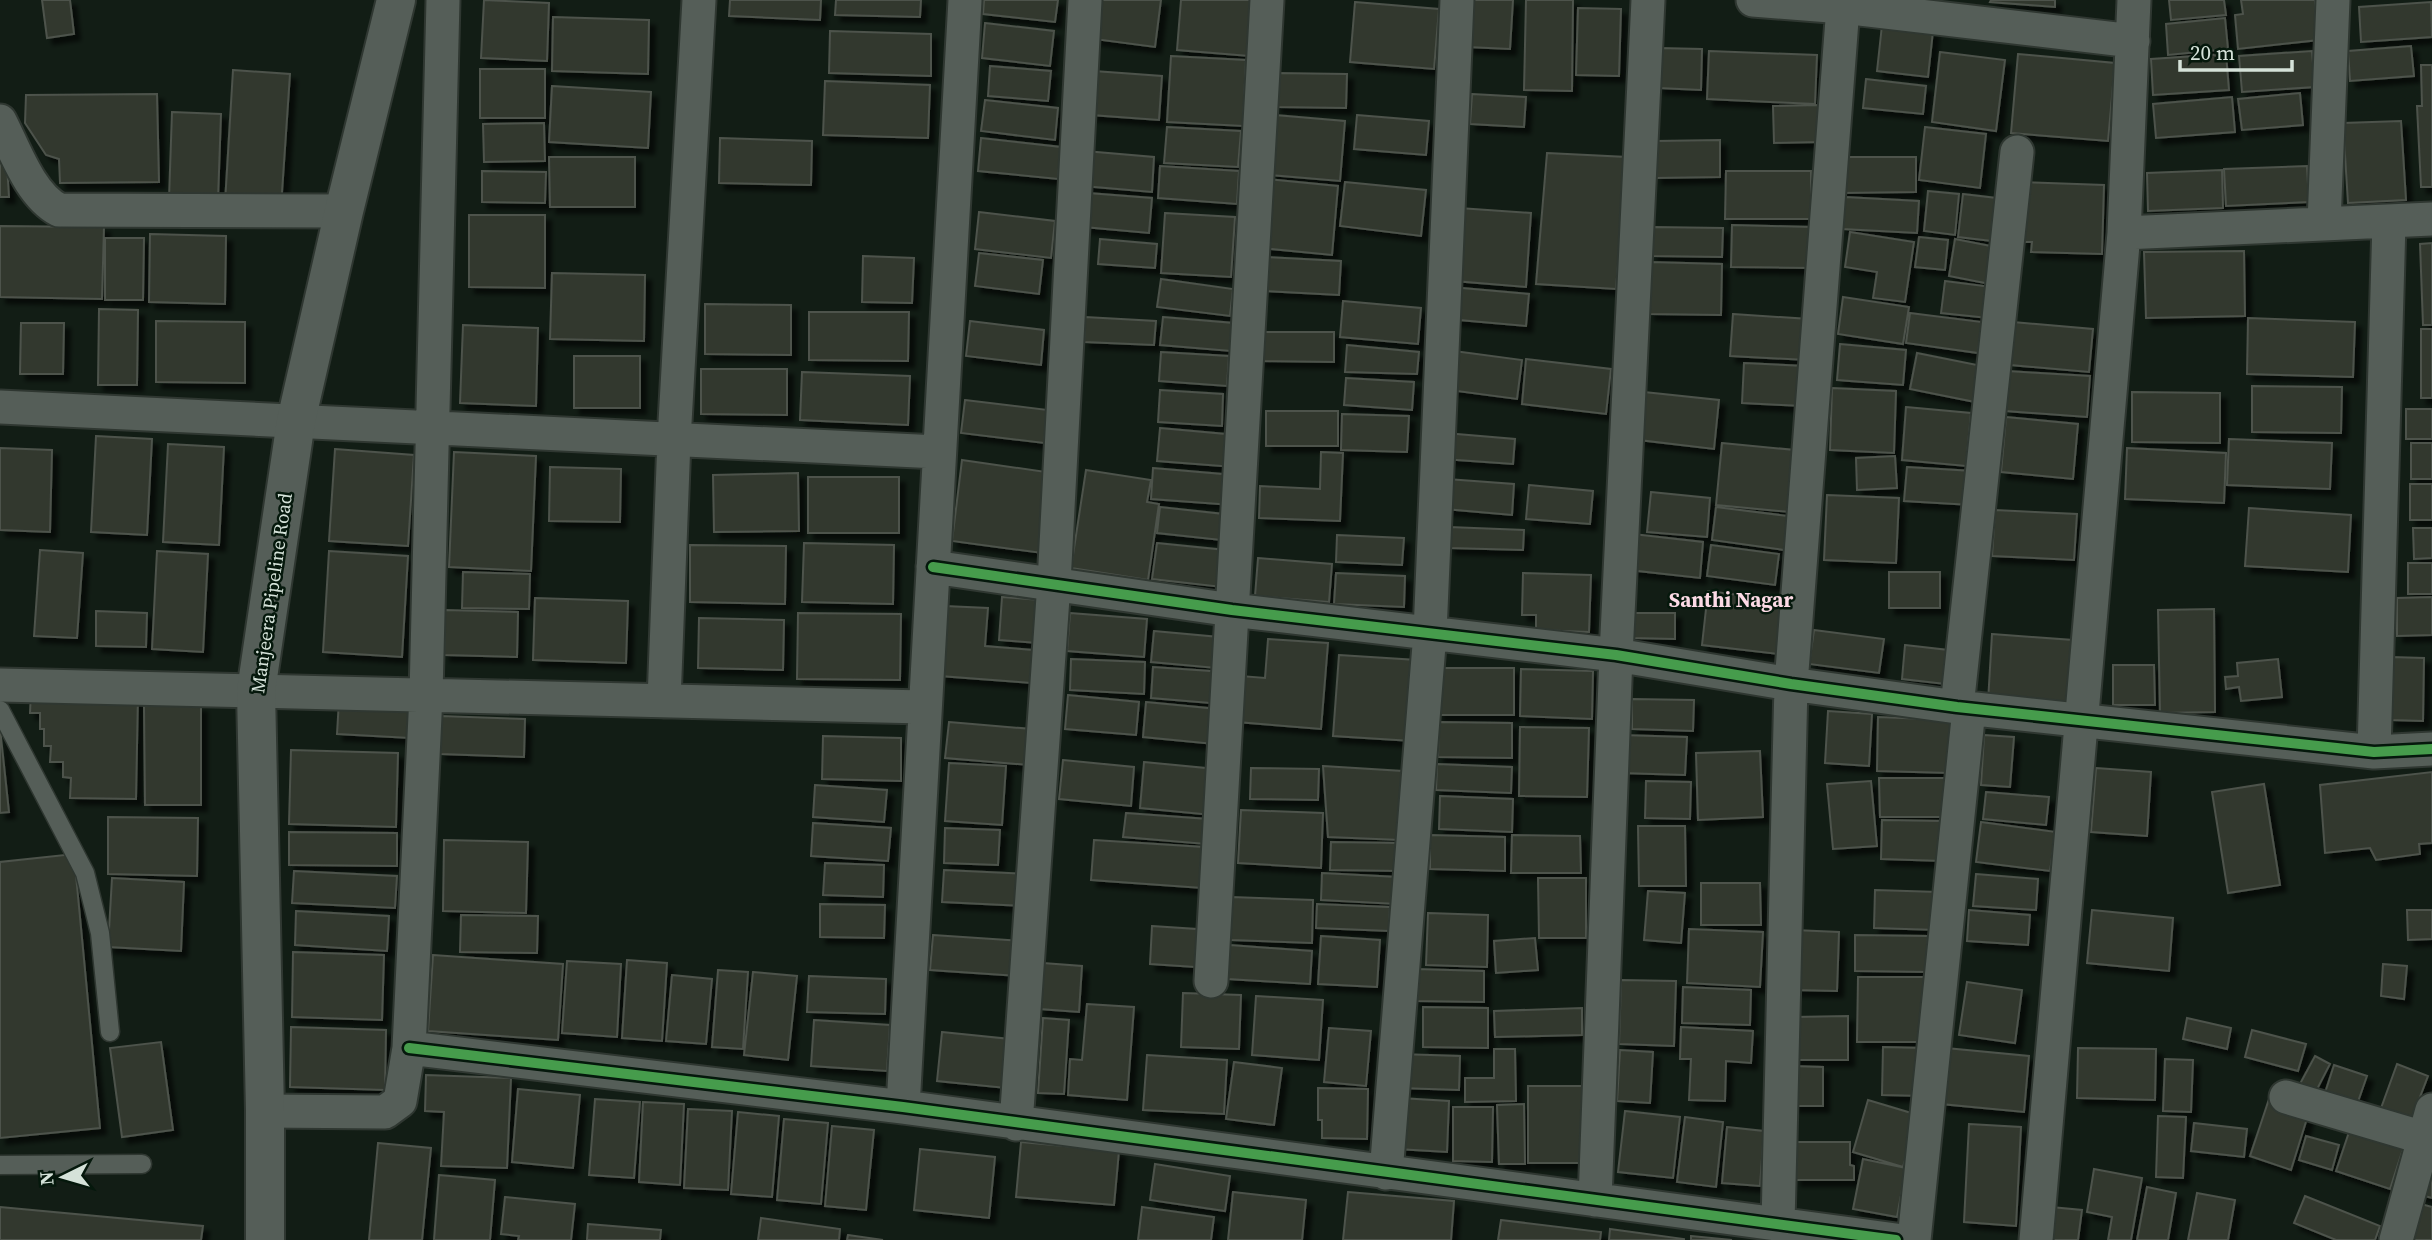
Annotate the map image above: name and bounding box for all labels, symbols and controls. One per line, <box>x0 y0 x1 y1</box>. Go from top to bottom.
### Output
scale bar <box>2180 28 2292 72</box>
text: 20 m <box>2190 38 2235 67</box>
street label: Manjeera Pipeline Road <box>244 491 298 695</box>
district label: Santhi Nagar <box>1669 585 1793 614</box>
north arrow <box>28 1142 98 1212</box>
text: N <box>32 1170 60 1187</box>

